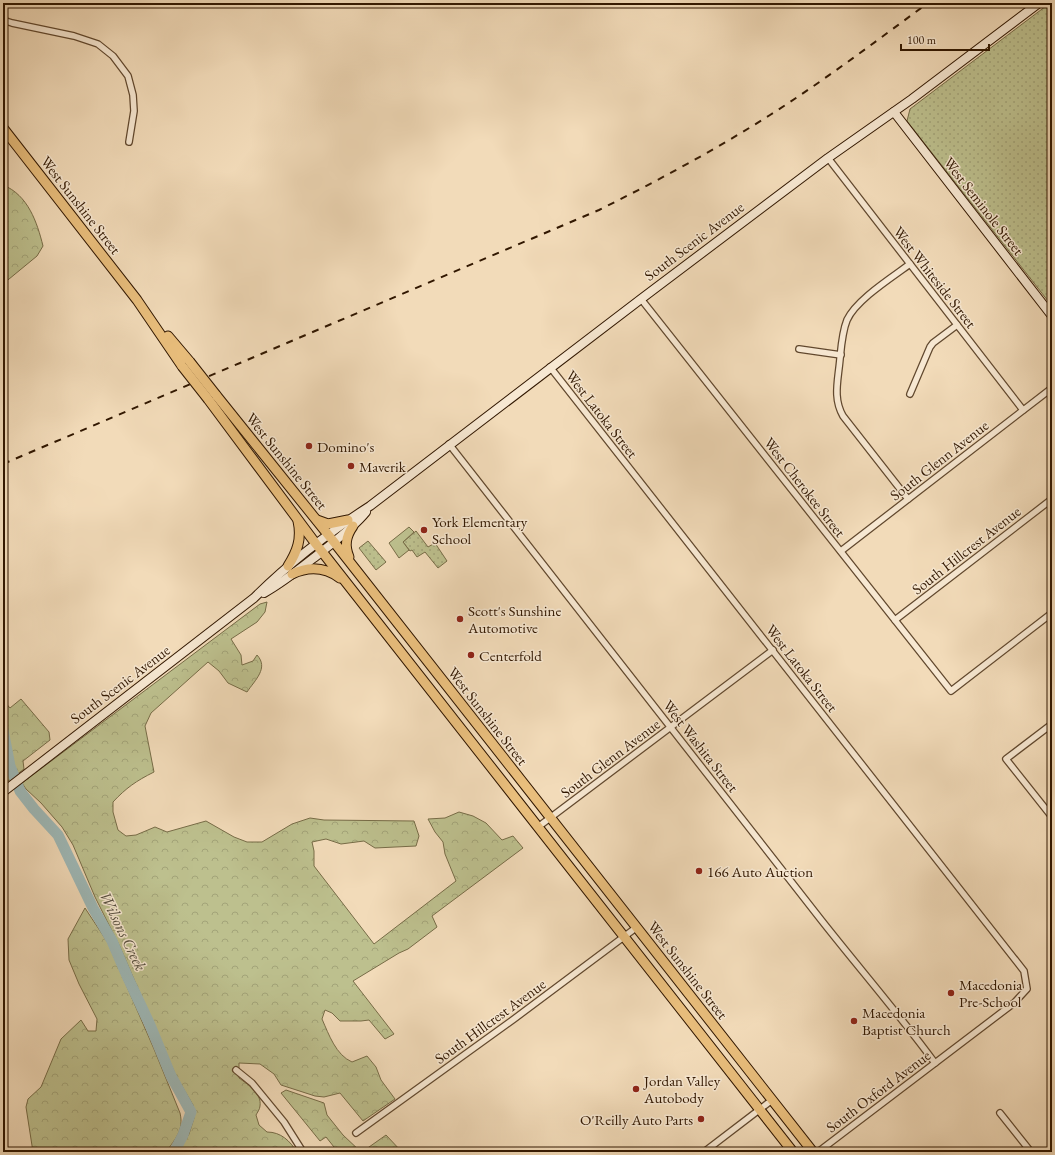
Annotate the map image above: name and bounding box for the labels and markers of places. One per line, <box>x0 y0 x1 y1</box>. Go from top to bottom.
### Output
place label: Domino's <box>317 437 374 456</box>
marker: Domino's <box>304 441 314 451</box>
place label: Maverik <box>359 457 407 476</box>
marker: Maverik <box>346 461 356 471</box>
place label: York Elementary School <box>432 512 528 548</box>
marker: York Elementary School <box>419 525 429 535</box>
place label: Scott's Sunshine Automotive <box>467 601 561 637</box>
marker: Scott's Sunshine Automotive <box>455 614 465 624</box>
place label: Centerfold <box>479 646 542 665</box>
marker: Centerfold <box>466 650 476 660</box>
place label: 166 Auto Auction <box>707 862 813 881</box>
marker: 166 Auto Auction <box>694 866 704 876</box>
place label: Macedonia Pre-School <box>959 975 1022 1011</box>
marker: Macedonia Pre-School <box>946 988 956 998</box>
place label: Macedonia Baptist Church <box>862 1003 951 1039</box>
marker: Macedonia Baptist Church <box>849 1016 859 1026</box>
place label: Jordan Valley Autobody <box>642 1071 721 1107</box>
marker: Jordan Valley Autobody <box>631 1084 641 1094</box>
place label: O'Reilly Auto Parts <box>580 1110 693 1129</box>
marker: O'Reilly Auto Parts <box>696 1114 706 1124</box>

